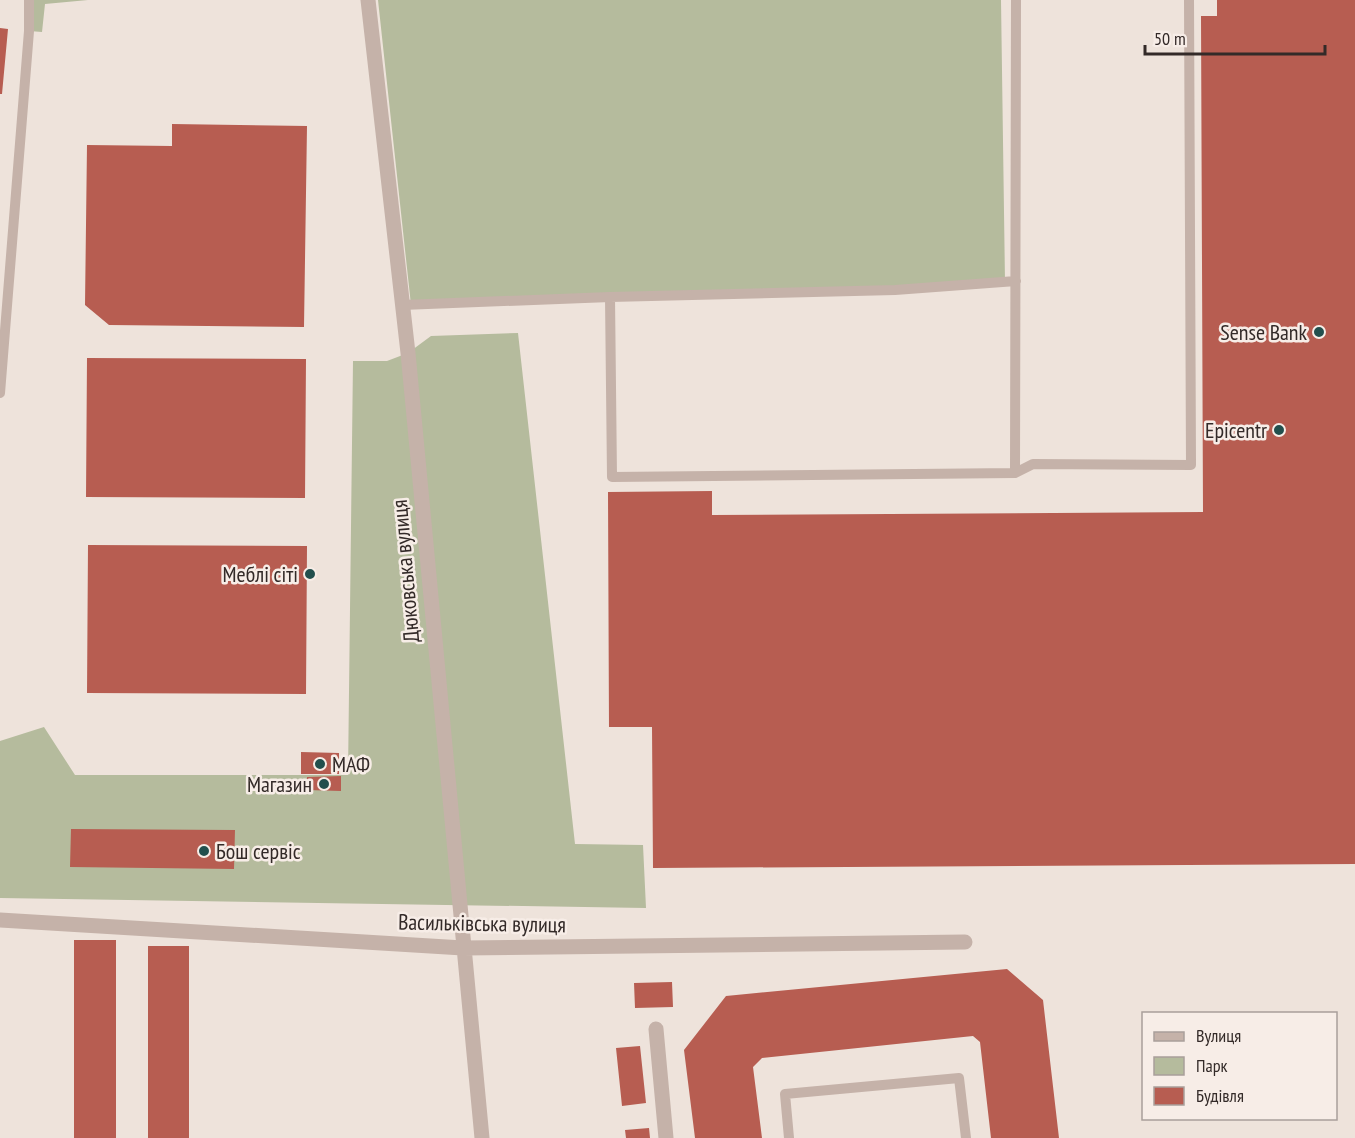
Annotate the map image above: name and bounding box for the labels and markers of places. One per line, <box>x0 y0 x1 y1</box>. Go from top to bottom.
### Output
place label: Sense Bank <box>1220 318 1307 346</box>
marker: Sense Bank <box>1312 325 1326 339</box>
place label: Epicentr <box>1205 416 1267 444</box>
marker: Epicentr <box>1272 423 1286 437</box>
place label: Меблі сіті <box>223 560 298 588</box>
marker: Меблі сіті <box>303 567 317 581</box>
place label: МАФ <box>332 750 370 778</box>
marker: МАФ <box>313 757 327 771</box>
place label: Магазин <box>247 770 312 798</box>
marker: Магазин <box>317 777 331 791</box>
place label: Бош сервіс <box>216 837 301 865</box>
marker: Бош сервіс <box>197 844 211 858</box>

